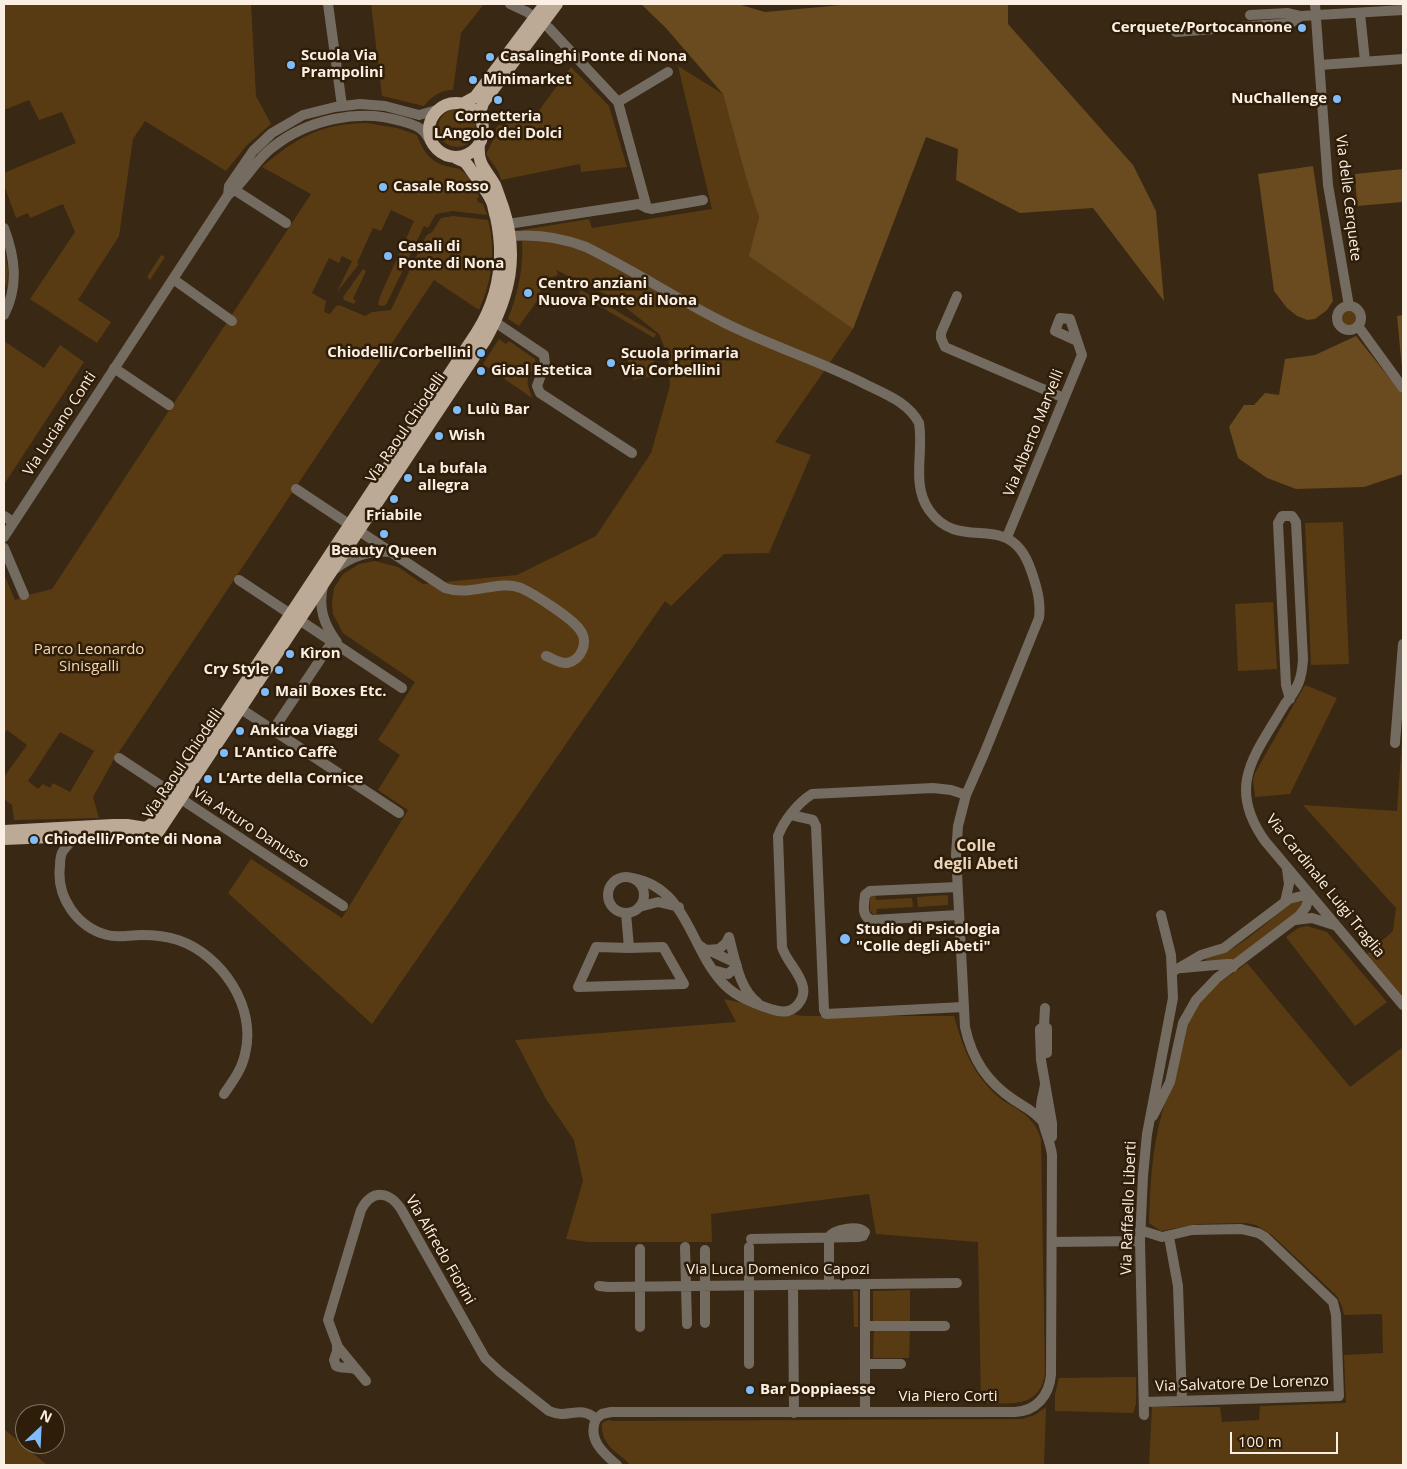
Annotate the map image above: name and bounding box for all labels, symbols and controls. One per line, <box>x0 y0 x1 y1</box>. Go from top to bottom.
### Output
place label: Cerquete/Portocannone <box>1111 19 1292 37</box>
marker: Cerquete/Portocannone <box>1296 22 1308 34</box>
place label: Scuola Via Prampolini <box>301 47 383 82</box>
place label: Casalinghi Ponte di Nona <box>500 48 687 66</box>
marker: Casalinghi Ponte di Nona <box>484 51 496 63</box>
marker: Scuola Via Prampolini <box>285 59 297 71</box>
place label: Minimarket <box>483 71 571 89</box>
marker: Minimarket <box>467 74 479 86</box>
place label: NuChallenge <box>1231 90 1327 108</box>
marker: NuChallenge <box>1331 93 1343 105</box>
marker: Cornetteria LAngolo dei Dolci <box>492 94 504 106</box>
place label: Cornetteria LAngolo dei Dolci <box>434 108 562 143</box>
street label: Via delle Cerquete <box>1331 134 1365 262</box>
place label: Casale Rosso <box>393 178 489 196</box>
marker: Casale Rosso <box>377 181 389 193</box>
place label: Casali di Ponte di Nona <box>398 238 504 273</box>
marker: Casali di Ponte di Nona <box>382 250 394 262</box>
place label: Centro anziani Nuova Ponte di Nona <box>538 275 697 310</box>
marker: Centro anziani Nuova Ponte di Nona <box>522 287 534 299</box>
place label: Chiodelli/Corbellini <box>327 344 471 362</box>
place label: Scuola primaria Via Corbellini <box>621 345 739 380</box>
marker: Chiodelli/Corbellini <box>475 347 487 359</box>
marker: Scuola primaria Via Corbellini <box>605 357 617 369</box>
place label: Gioal Estetica <box>491 362 592 380</box>
marker: Gioal Estetica <box>475 365 487 377</box>
street label: Via Alberto Marvelli <box>1000 367 1068 499</box>
street label: Via Luciano Conti <box>20 369 100 479</box>
street label: Via Raoul Chiodelli <box>363 370 449 486</box>
place label: Lulù Bar <box>467 401 530 419</box>
marker: Lulù Bar <box>451 404 463 416</box>
place label: Wish <box>449 427 485 445</box>
marker: Wish <box>433 430 445 442</box>
place label: La bufala allegra <box>418 460 487 495</box>
marker: La bufala allegra <box>402 472 414 484</box>
marker: Friabile <box>388 493 400 505</box>
place label: Friabile <box>366 507 422 525</box>
marker: Beauty Queen <box>378 528 390 540</box>
place label: Beauty Queen <box>331 542 437 560</box>
park label: Parco Leonardo Sinisgalli <box>34 641 144 676</box>
place label: Kìron <box>300 645 340 663</box>
marker: Kìron <box>284 648 296 660</box>
place label: Cry Style <box>203 661 269 679</box>
marker: Cry Style <box>273 664 285 676</box>
place label: Mail Boxes Etc. <box>275 683 386 701</box>
marker: Mail Boxes Etc. <box>259 686 271 698</box>
street label: Via Raoul Chiodelli <box>140 706 226 822</box>
place label: Ankiroa Viaggi <box>250 722 358 740</box>
marker: Ankiroa Viaggi <box>234 725 246 737</box>
place label: L’Antico Caffè <box>234 744 337 762</box>
marker: L’Antico Caffè <box>218 747 230 759</box>
place label: L’Arte della Cornice <box>218 770 363 788</box>
marker: L’Arte della Cornice <box>202 773 214 785</box>
street label: Via Arturo Danusso <box>189 784 313 872</box>
street label: Via Cardinale Luigi Traglia <box>1262 811 1388 961</box>
place label: Chiodelli/Ponte di Nona <box>44 831 222 849</box>
marker: Chiodelli/Ponte di Nona <box>28 834 40 846</box>
district label: Colle degli Abeti <box>934 836 1018 874</box>
place label: Studio di Psicologia "Colle degli Abeti" <box>856 921 1000 956</box>
marker: Studio di Psicologia "Colle degli Abeti" <box>838 932 852 946</box>
street label: Via Raffaello Liberti <box>1118 1141 1140 1275</box>
street label: Via Alfredo Fiorini <box>401 1192 479 1308</box>
street label: Via Luca Domenico Capozi <box>686 1261 870 1279</box>
street label: Via Salvatore De Lorenzo <box>1155 1372 1329 1396</box>
place label: Bar Doppiaesse <box>760 1381 875 1399</box>
marker: Bar Doppiaesse <box>744 1384 756 1396</box>
street label: Via Piero Corti <box>899 1388 997 1406</box>
north arrow <box>15 1404 65 1454</box>
text: N <box>37 1405 55 1427</box>
scale bar <box>1232 1422 1340 1454</box>
text: 100 m <box>1238 1431 1282 1451</box>

